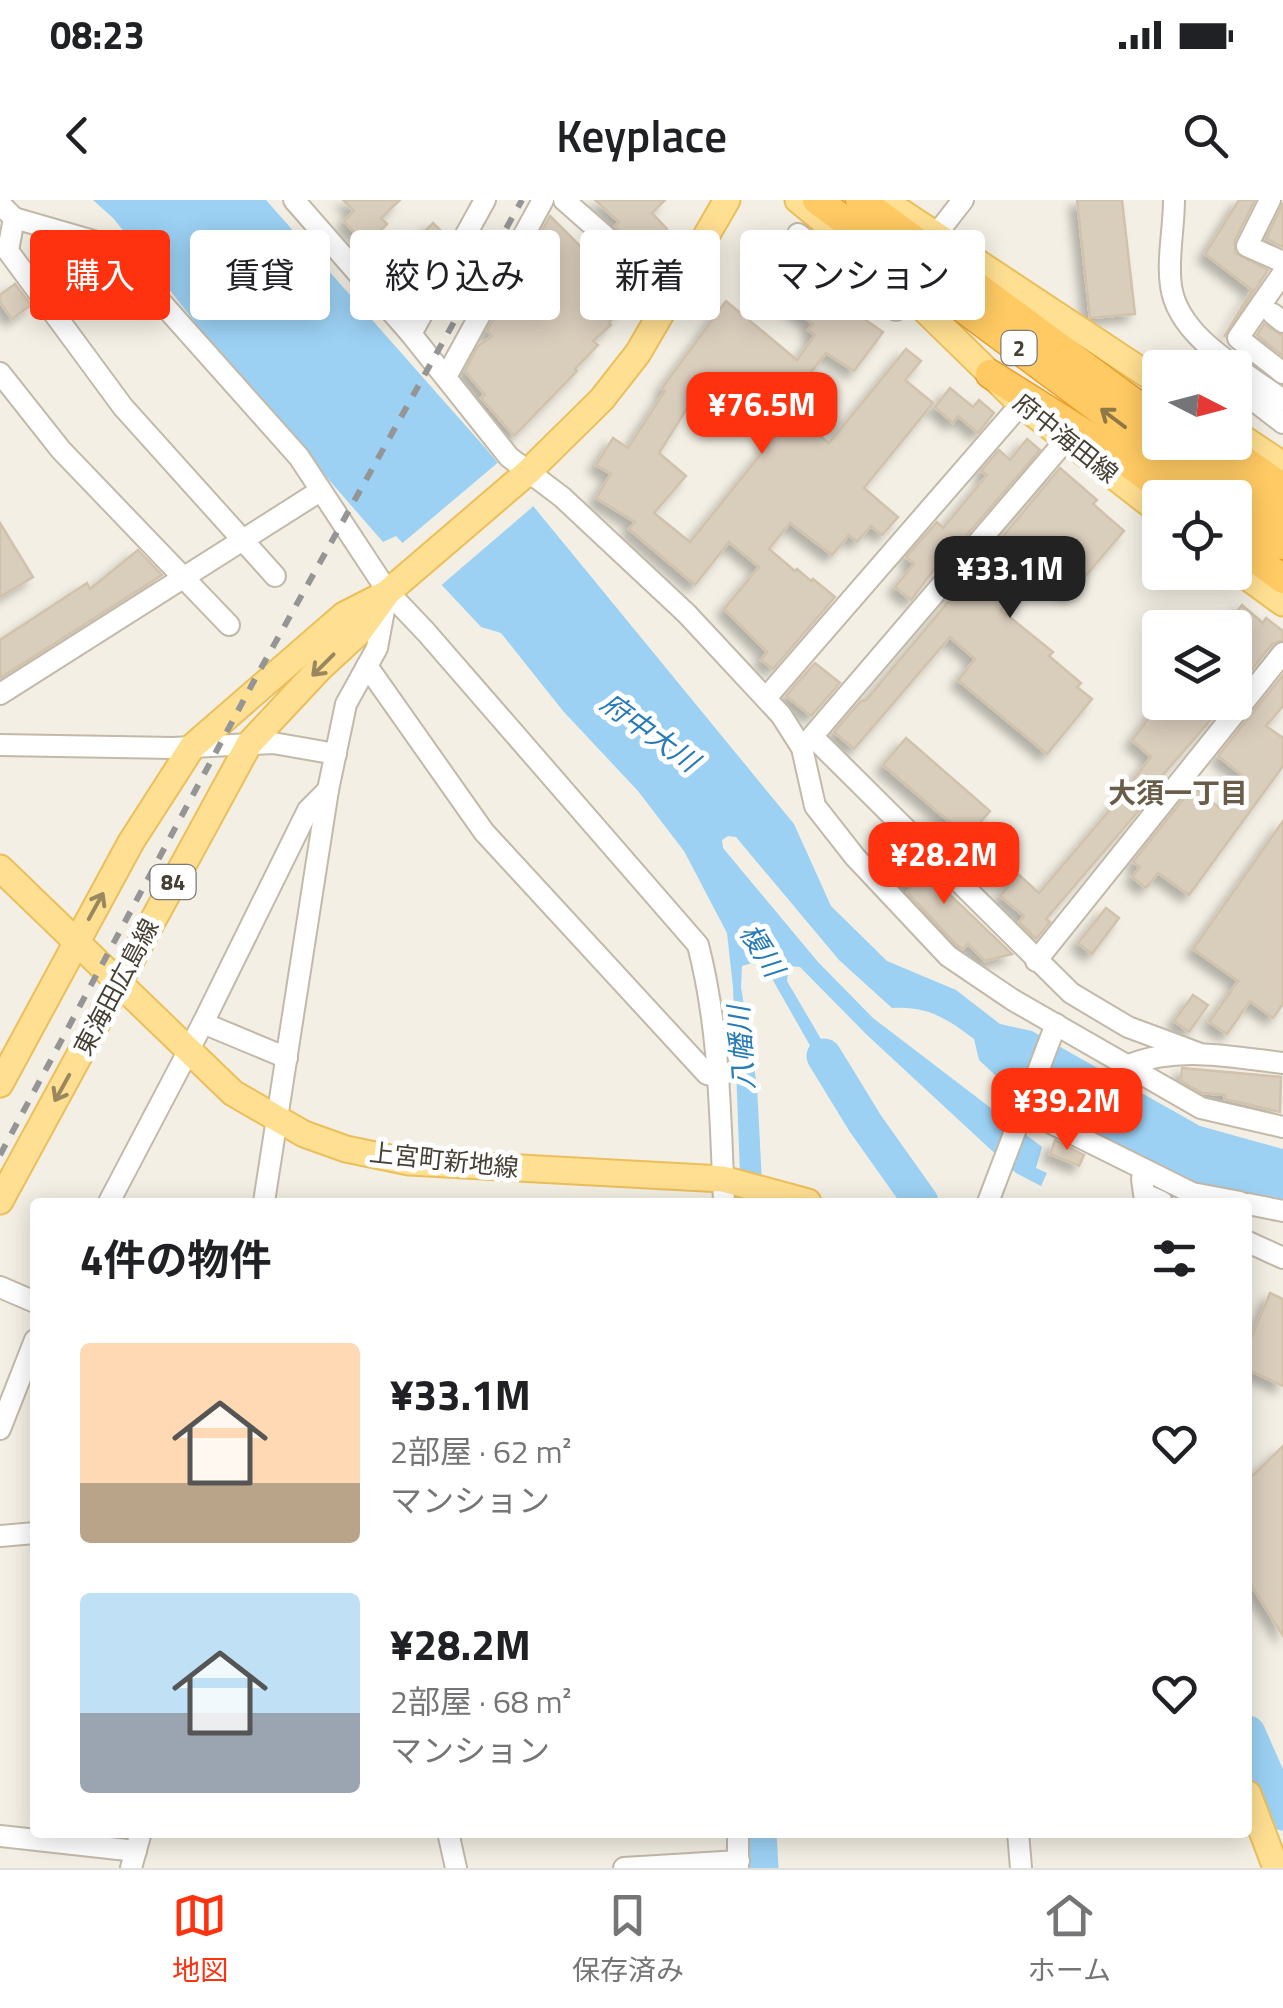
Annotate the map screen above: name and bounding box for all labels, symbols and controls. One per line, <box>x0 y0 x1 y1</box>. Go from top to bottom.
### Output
text: 08:23 <box>50 6 145 64</box>
text: Keyplace <box>556 101 727 169</box>
icon: back <box>50 108 105 163</box>
icon: search <box>1178 108 1233 163</box>
chip: 購入 <box>30 230 170 320</box>
chip: 賃貸 <box>190 230 330 320</box>
chip: 絞り込み <box>350 230 560 320</box>
chip: 新着 <box>580 230 720 320</box>
chip: マンション <box>740 230 985 320</box>
road number: 2 <box>1002 331 1036 365</box>
north arrow <box>1142 350 1252 460</box>
map controls <box>1142 350 1252 720</box>
pin: ¥76.5M <box>681 372 843 457</box>
text: ¥76.5M <box>708 380 816 428</box>
street label: 府中海田線 <box>1005 384 1127 492</box>
one-way arrow <box>1100 408 1127 429</box>
button: locate <box>1142 480 1252 590</box>
pin: ¥33.1M <box>929 536 1091 621</box>
text: ¥33.1M <box>956 544 1064 592</box>
button: layers <box>1142 610 1252 720</box>
one-way arrow <box>312 653 336 677</box>
water label: 府中大川 <box>592 681 711 784</box>
district label: 大須一丁目 <box>1108 771 1248 814</box>
pin: ¥28.2M <box>863 822 1025 907</box>
text: ¥28.2M <box>890 830 998 878</box>
road number: 84 <box>150 865 196 899</box>
one-way arrow <box>86 892 106 921</box>
street label: 東海田広島線 <box>64 912 168 1062</box>
water label: 榎川 <box>729 915 797 987</box>
water label: 八幡川 <box>716 1002 765 1091</box>
pin: ¥39.2M <box>986 1068 1148 1153</box>
one-way arrow <box>51 1073 71 1102</box>
text: ¥39.2M <box>1013 1076 1121 1124</box>
street label: 上宮町新地線 <box>367 1133 521 1187</box>
text: 4件の物件 <box>80 1227 272 1291</box>
icon: filters <box>1147 1231 1202 1286</box>
text: ¥33.1M <box>390 1362 531 1426</box>
icon: home <box>160 1383 280 1503</box>
icon: heart <box>1147 1416 1202 1471</box>
text: 2部屋 · 62 m² <box>390 1427 572 1475</box>
text: マンション <box>390 1476 550 1524</box>
text: ¥28.2M <box>390 1612 531 1676</box>
icon: home <box>160 1633 280 1753</box>
icon: heart <box>1147 1666 1202 1721</box>
text: 2部屋 · 68 m² <box>390 1677 572 1725</box>
text: マンション <box>390 1726 550 1774</box>
tab: 地図 <box>172 1888 228 1991</box>
tab: 保存済み <box>572 1888 684 1991</box>
tab: ホーム <box>1028 1888 1111 1991</box>

